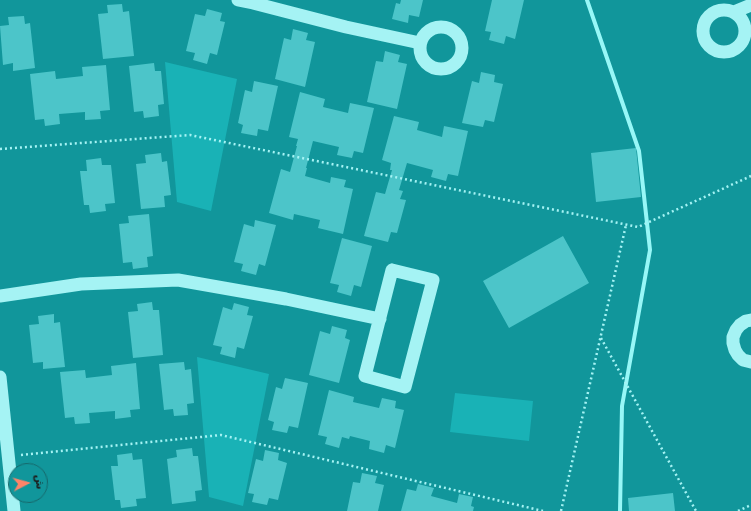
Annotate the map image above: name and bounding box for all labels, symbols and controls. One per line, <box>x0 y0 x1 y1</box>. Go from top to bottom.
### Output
north arrow <box>8 463 48 503</box>
text: ش <box>32 474 47 490</box>

